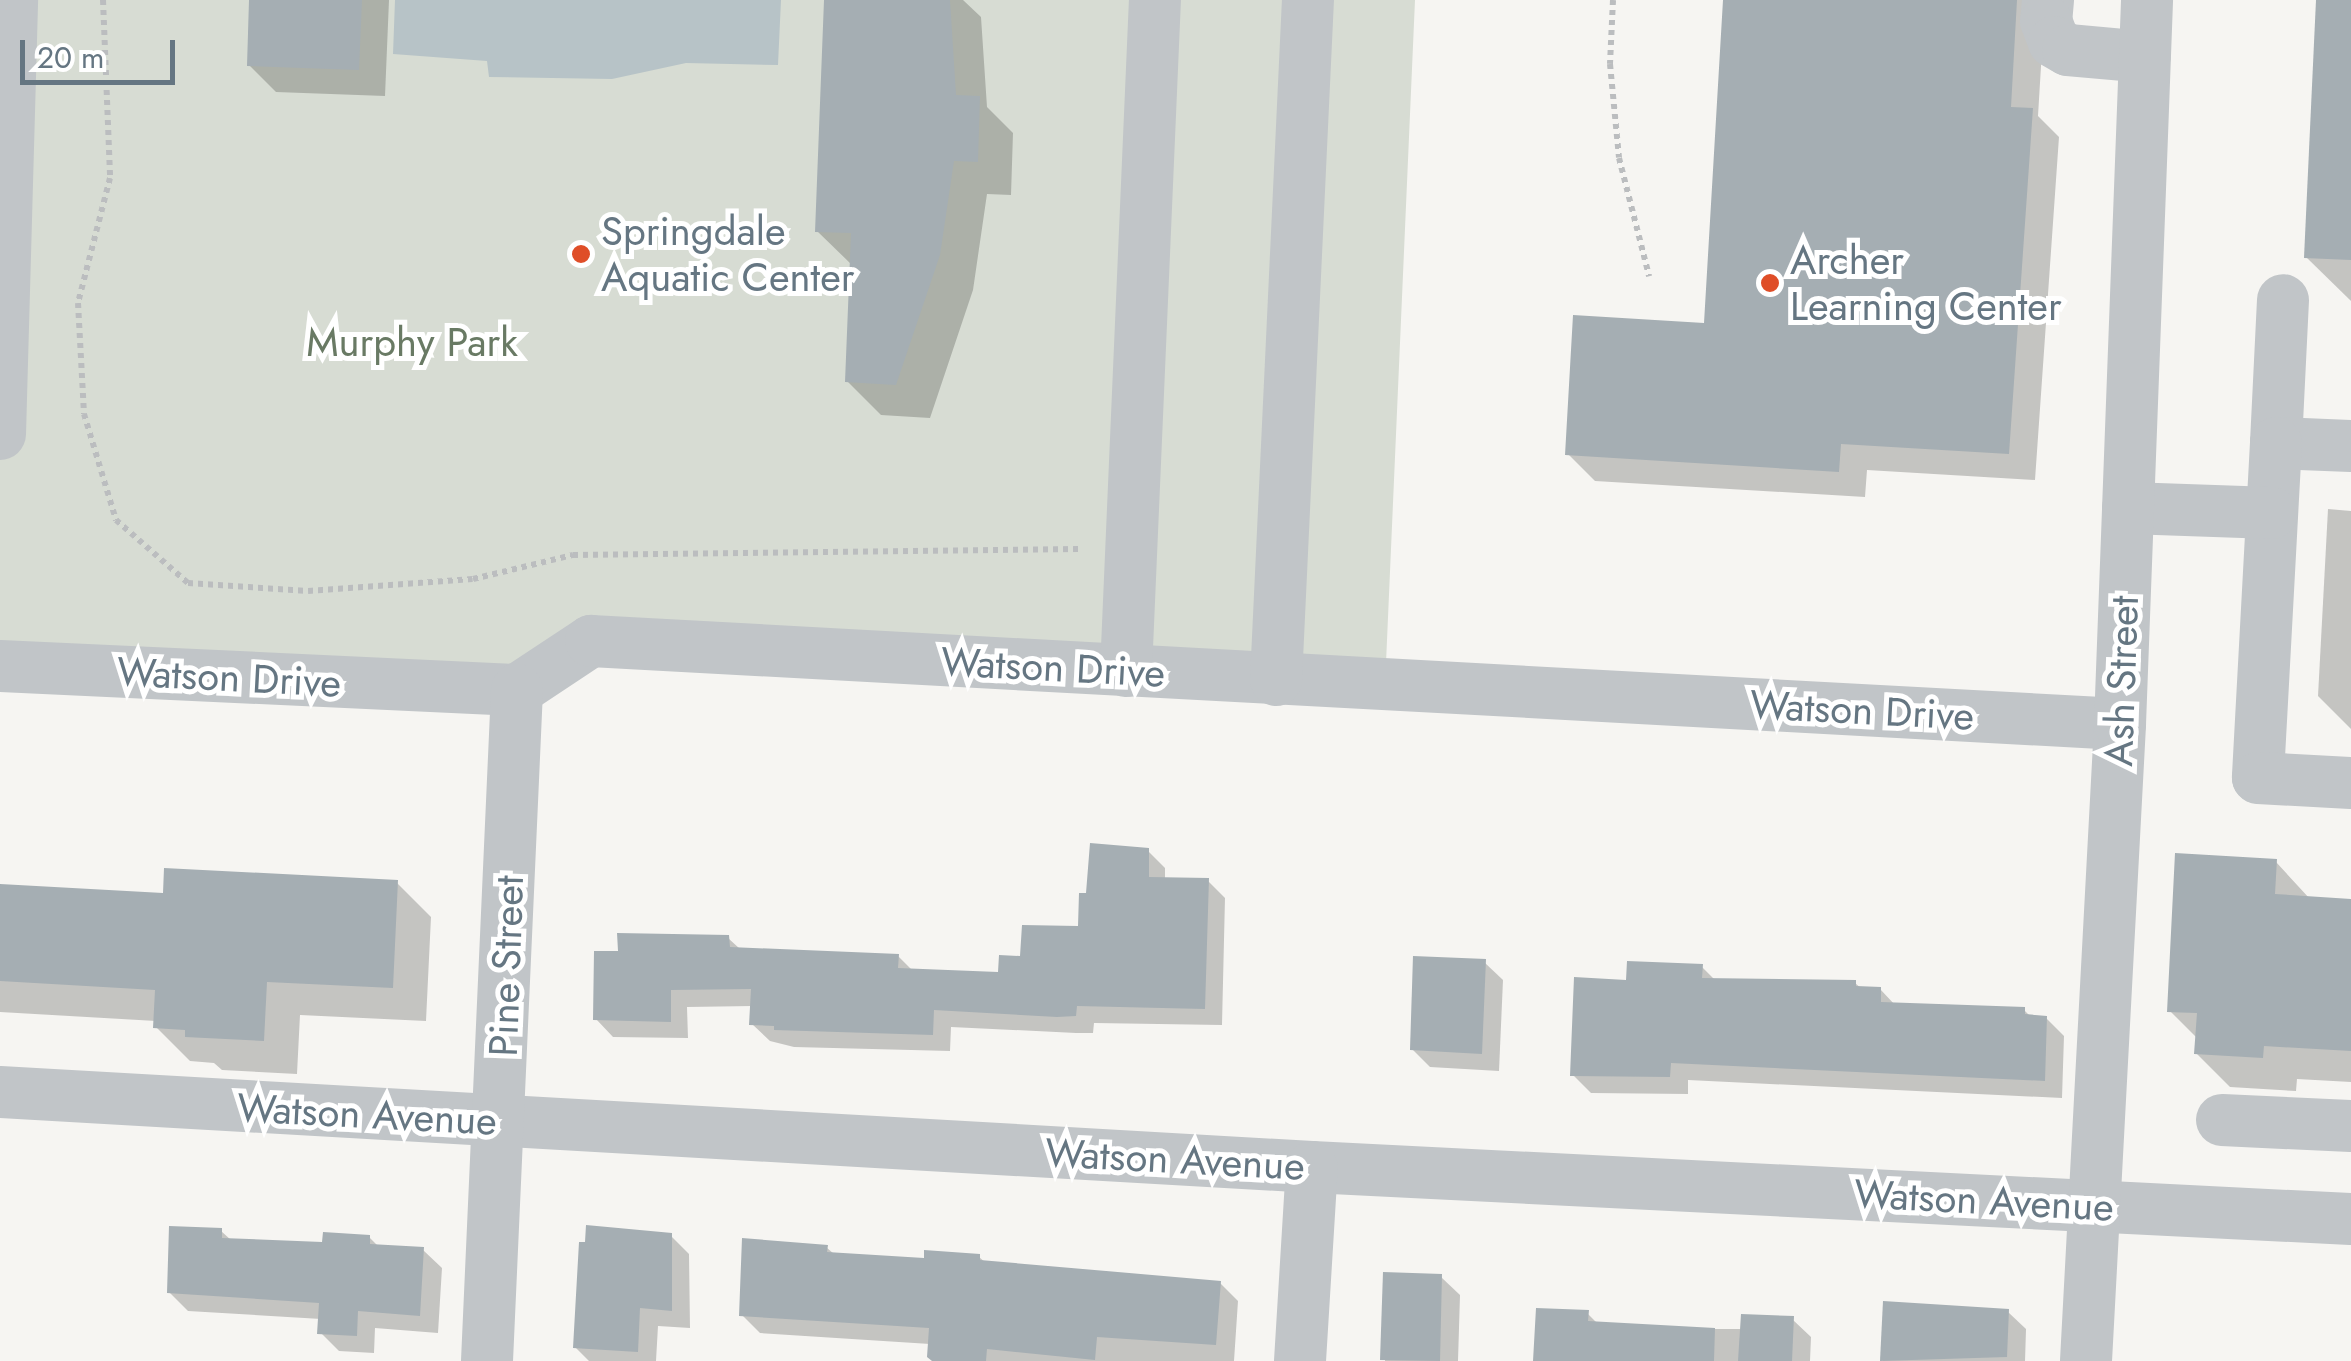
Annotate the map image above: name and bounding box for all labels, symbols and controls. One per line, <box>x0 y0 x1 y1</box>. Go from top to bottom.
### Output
scale bar <box>25 20 180 82</box>
text: 20 m <box>37 36 104 79</box>
place label: Springdale Aquatic Center <box>601 207 854 301</box>
place label: Archer Learning Center <box>1790 236 2062 330</box>
marker: Springdale Aquatic Center <box>570 243 592 265</box>
marker: Archer Learning Center <box>1759 272 1781 294</box>
park label: Murphy Park <box>306 318 518 366</box>
street label: Ash Street <box>2094 595 2148 767</box>
street label: Watson Drive <box>940 637 1166 697</box>
street label: Watson Drive <box>116 647 342 707</box>
street label: Watson Drive <box>1749 680 1975 740</box>
street label: Pine Street <box>479 875 533 1057</box>
street label: Watson Avenue <box>236 1083 498 1145</box>
street label: Watson Avenue <box>1044 1128 1306 1190</box>
street label: Watson Avenue <box>1853 1169 2115 1231</box>

